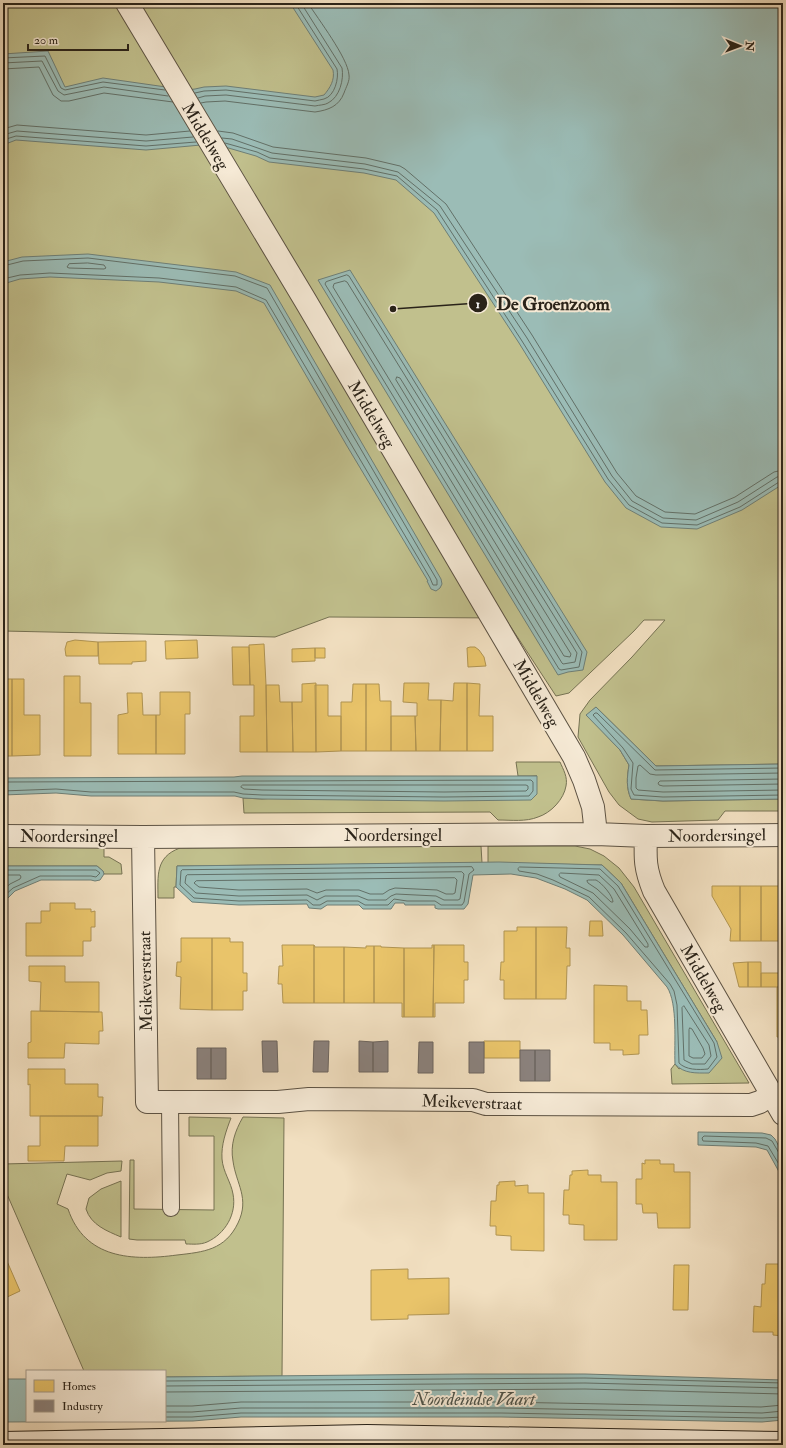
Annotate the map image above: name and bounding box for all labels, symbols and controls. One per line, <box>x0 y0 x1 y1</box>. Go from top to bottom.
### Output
scale bar <box>28 26 128 52</box>
north arrow <box>720 26 760 66</box>
text: 20 m <box>34 33 59 48</box>
text: N <box>743 40 756 52</box>
street label: Middelweg <box>177 99 234 174</box>
callout: De Groenzoom <box>468 288 618 318</box>
text: De Groenzoom <box>496 293 611 316</box>
text: 1 <box>476 297 480 312</box>
street label: Middelweg <box>343 377 400 452</box>
street label: Middelweg <box>509 656 565 731</box>
street label: Noordersingel <box>668 824 767 847</box>
street label: Noordersingel <box>344 825 443 846</box>
street label: Noordersingel <box>20 826 119 847</box>
street label: Meikeverstraat <box>134 930 157 1031</box>
street label: Middelweg <box>676 941 732 1016</box>
street label: Meikeverstraat <box>421 1090 523 1115</box>
legend <box>26 1370 166 1422</box>
text: Homes <box>62 1379 96 1394</box>
water label: Noordeindse Vaart <box>412 1388 536 1411</box>
text: Industry <box>62 1399 104 1414</box>

